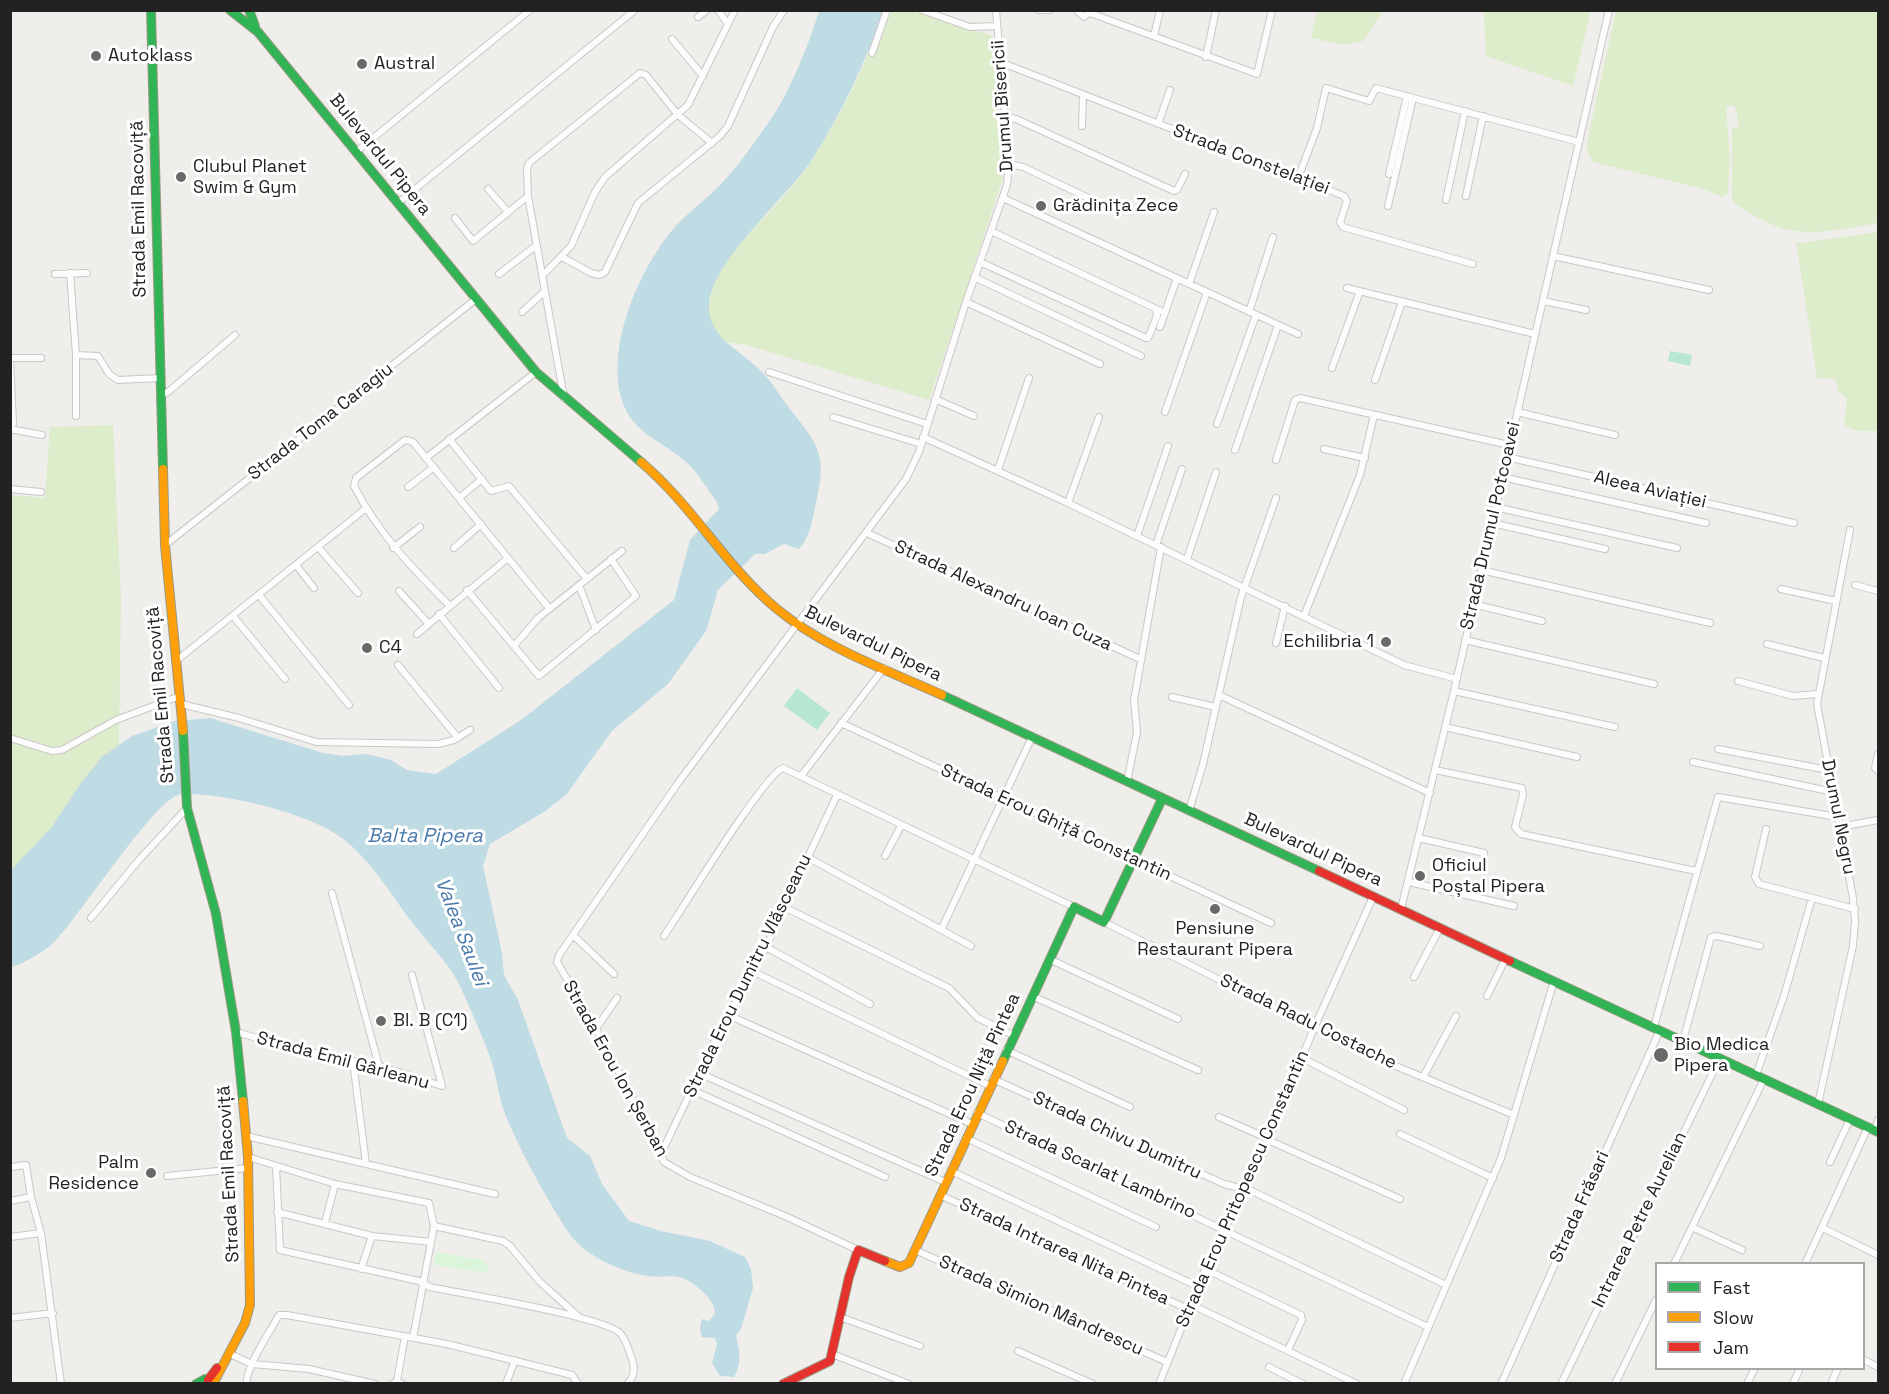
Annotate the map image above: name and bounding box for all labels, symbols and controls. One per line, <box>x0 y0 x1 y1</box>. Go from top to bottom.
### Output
street label: Drumul Bisericii <box>988 39 1018 173</box>
place label: Autoklass <box>108 45 193 67</box>
marker: Autoklass <box>89 49 103 63</box>
place label: Austral <box>374 53 435 75</box>
marker: Austral <box>355 57 369 71</box>
street label: Bulevardul Pipera <box>324 90 436 220</box>
street label: Strada Emil Racoviță <box>127 120 151 298</box>
street label: Strada Constelației <box>1170 120 1332 200</box>
place label: Clubul Planet Swim & Gym <box>193 156 307 198</box>
marker: Clubul Planet Swim & Gym <box>174 170 188 184</box>
place label: Grădinița Zece <box>1053 195 1178 217</box>
marker: Grădinița Zece <box>1034 199 1048 213</box>
street label: Strada Toma Caragiu <box>244 359 398 485</box>
street label: Strada Drumul Potcoavei <box>1457 420 1525 632</box>
street label: Aleea Aviației <box>1592 467 1708 513</box>
street label: Strada Alexandru Ioan Cuza <box>891 536 1115 656</box>
street label: Bulevardul Pipera <box>801 601 945 687</box>
street label: Strada Emil Racoviță <box>143 606 179 784</box>
place label: Echilibria 1 <box>1284 631 1374 653</box>
marker: Echilibria 1 <box>1379 635 1393 649</box>
place label: C4 <box>379 637 402 659</box>
marker: C4 <box>360 641 374 655</box>
street label: Drumul Negru <box>1816 757 1860 877</box>
street label: Strada Erou Ghiță Constantin <box>937 760 1175 886</box>
street label: Bulevardul Pipera <box>1241 809 1385 891</box>
water label: Balta Pipera <box>367 825 483 849</box>
street label: Strada Erou Dumitru Vlăsceanu <box>679 851 817 1101</box>
place label: Oficiul Poștal Pipera <box>1432 855 1545 898</box>
marker: Oficiul Poștal Pipera <box>1413 869 1427 883</box>
water label: Valea Saulei <box>429 875 493 989</box>
marker: Pensiune Restaurant Pipera <box>1208 902 1222 916</box>
place label: Pensiune Restaurant Pipera <box>1137 918 1293 960</box>
street label: Strada Radu Costache <box>1216 970 1400 1074</box>
street label: Strada Erou Ion Șerban <box>557 977 673 1161</box>
street label: Strada Erou Niță Pintea <box>921 990 1025 1180</box>
place label: Bl. B (C1) <box>393 1010 468 1032</box>
marker: Bl. B (C1) <box>374 1014 388 1028</box>
street label: Strada Emil Gârleanu <box>254 1028 432 1094</box>
place label: Bio Medica Pipera <box>1674 1034 1769 1076</box>
marker: Bio Medica Pipera <box>1652 1046 1670 1064</box>
street label: Strada Erou Pritopescu Constantin <box>1172 1047 1314 1331</box>
street label: Strada Emil Racoviță <box>214 1085 244 1263</box>
street label: Strada Chivu Dumitru <box>1029 1087 1205 1185</box>
street label: Strada Scarlat Lambrino <box>1001 1116 1199 1224</box>
street label: Intrarea Petre Aurelian <box>1588 1129 1692 1311</box>
street label: Strada Frăsari <box>1546 1148 1614 1266</box>
place label: Palm Residence <box>48 1152 139 1194</box>
marker: Palm Residence <box>144 1166 158 1180</box>
street label: Strada Intrarea Nita Pintea <box>955 1194 1173 1310</box>
street label: Strada Simion Mândrescu <box>935 1251 1147 1361</box>
legend <box>1655 1262 1865 1370</box>
text: Fast <box>1713 1276 1750 1299</box>
text: Slow <box>1713 1306 1754 1329</box>
text: Jam <box>1713 1336 1749 1359</box>

